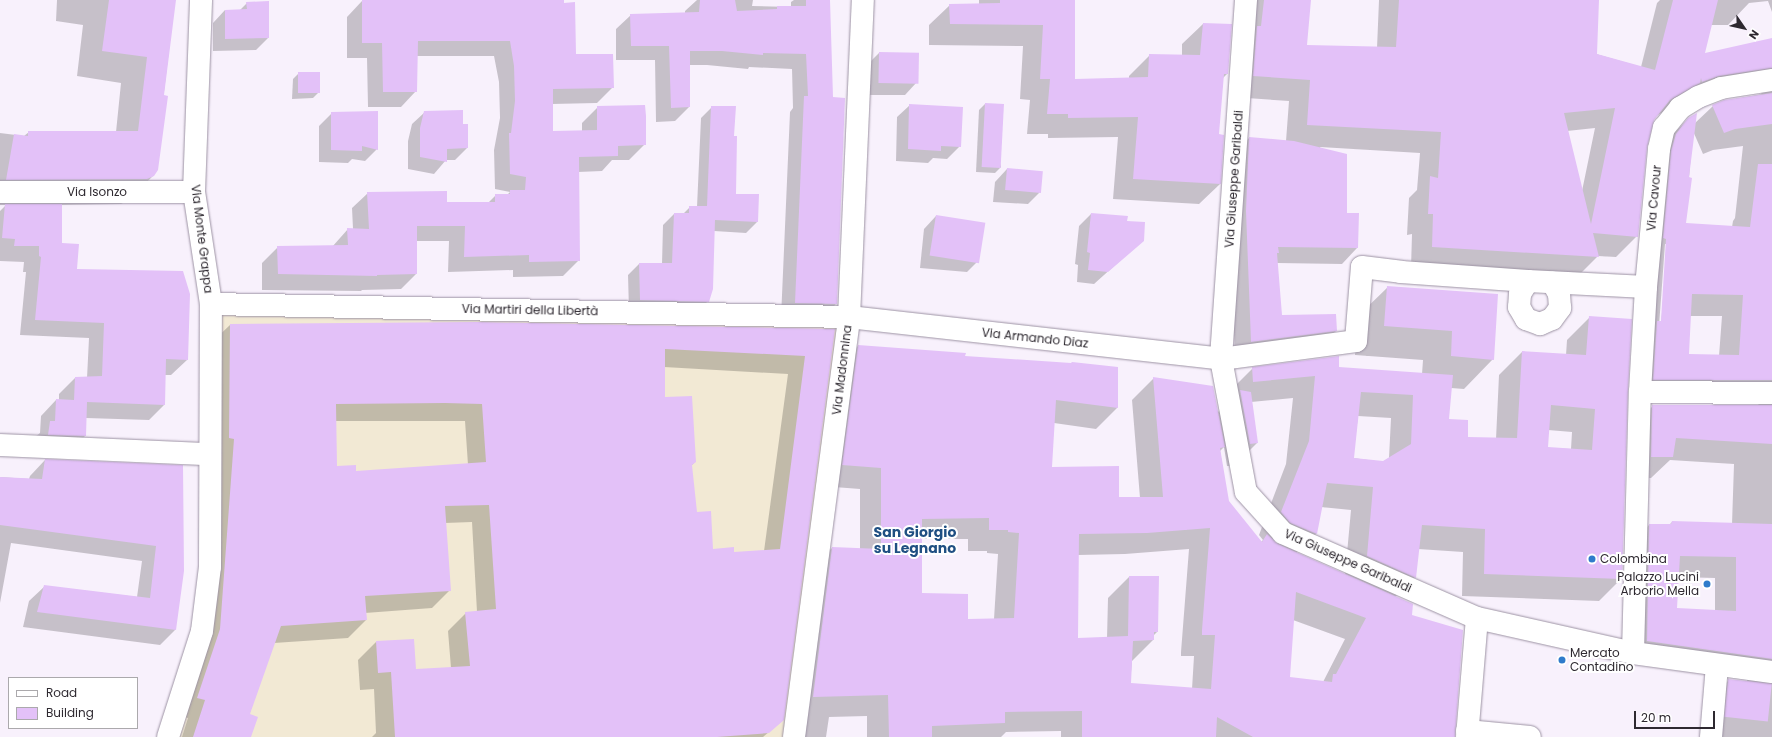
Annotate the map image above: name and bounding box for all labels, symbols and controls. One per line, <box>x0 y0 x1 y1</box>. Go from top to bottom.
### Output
north arrow <box>1724 8 1764 48</box>
text: N <box>1745 27 1763 43</box>
street label: Via Giuseppe Garibaldi <box>1222 110 1246 248</box>
street label: Via Cavour <box>1644 164 1664 232</box>
street label: Via Monte Grappa <box>188 184 216 294</box>
street label: Via Isonzo <box>67 185 127 199</box>
street label: Via Martiri della Libertà <box>462 302 598 318</box>
street label: Via Madonnina <box>829 324 855 416</box>
street label: Via Armando Diaz <box>981 325 1089 351</box>
district label: San Giorgio su Legnano <box>874 524 956 556</box>
street label: Via Giuseppe Garibaldi <box>1282 526 1414 596</box>
place label: Colombina <box>1600 552 1667 566</box>
marker: Colombina <box>1587 554 1597 564</box>
place label: Palazzo Lucini Arborio Mella <box>1617 570 1699 598</box>
marker: Palazzo Lucini Arborio Mella <box>1702 579 1712 589</box>
place label: Mercato Contadino <box>1570 646 1634 674</box>
marker: Mercato Contadino <box>1557 655 1567 665</box>
legend <box>8 677 138 729</box>
text: Road <box>46 684 77 701</box>
scale bar <box>1636 703 1717 729</box>
text: Building <box>46 704 94 721</box>
text: 20 m <box>1641 709 1671 726</box>

